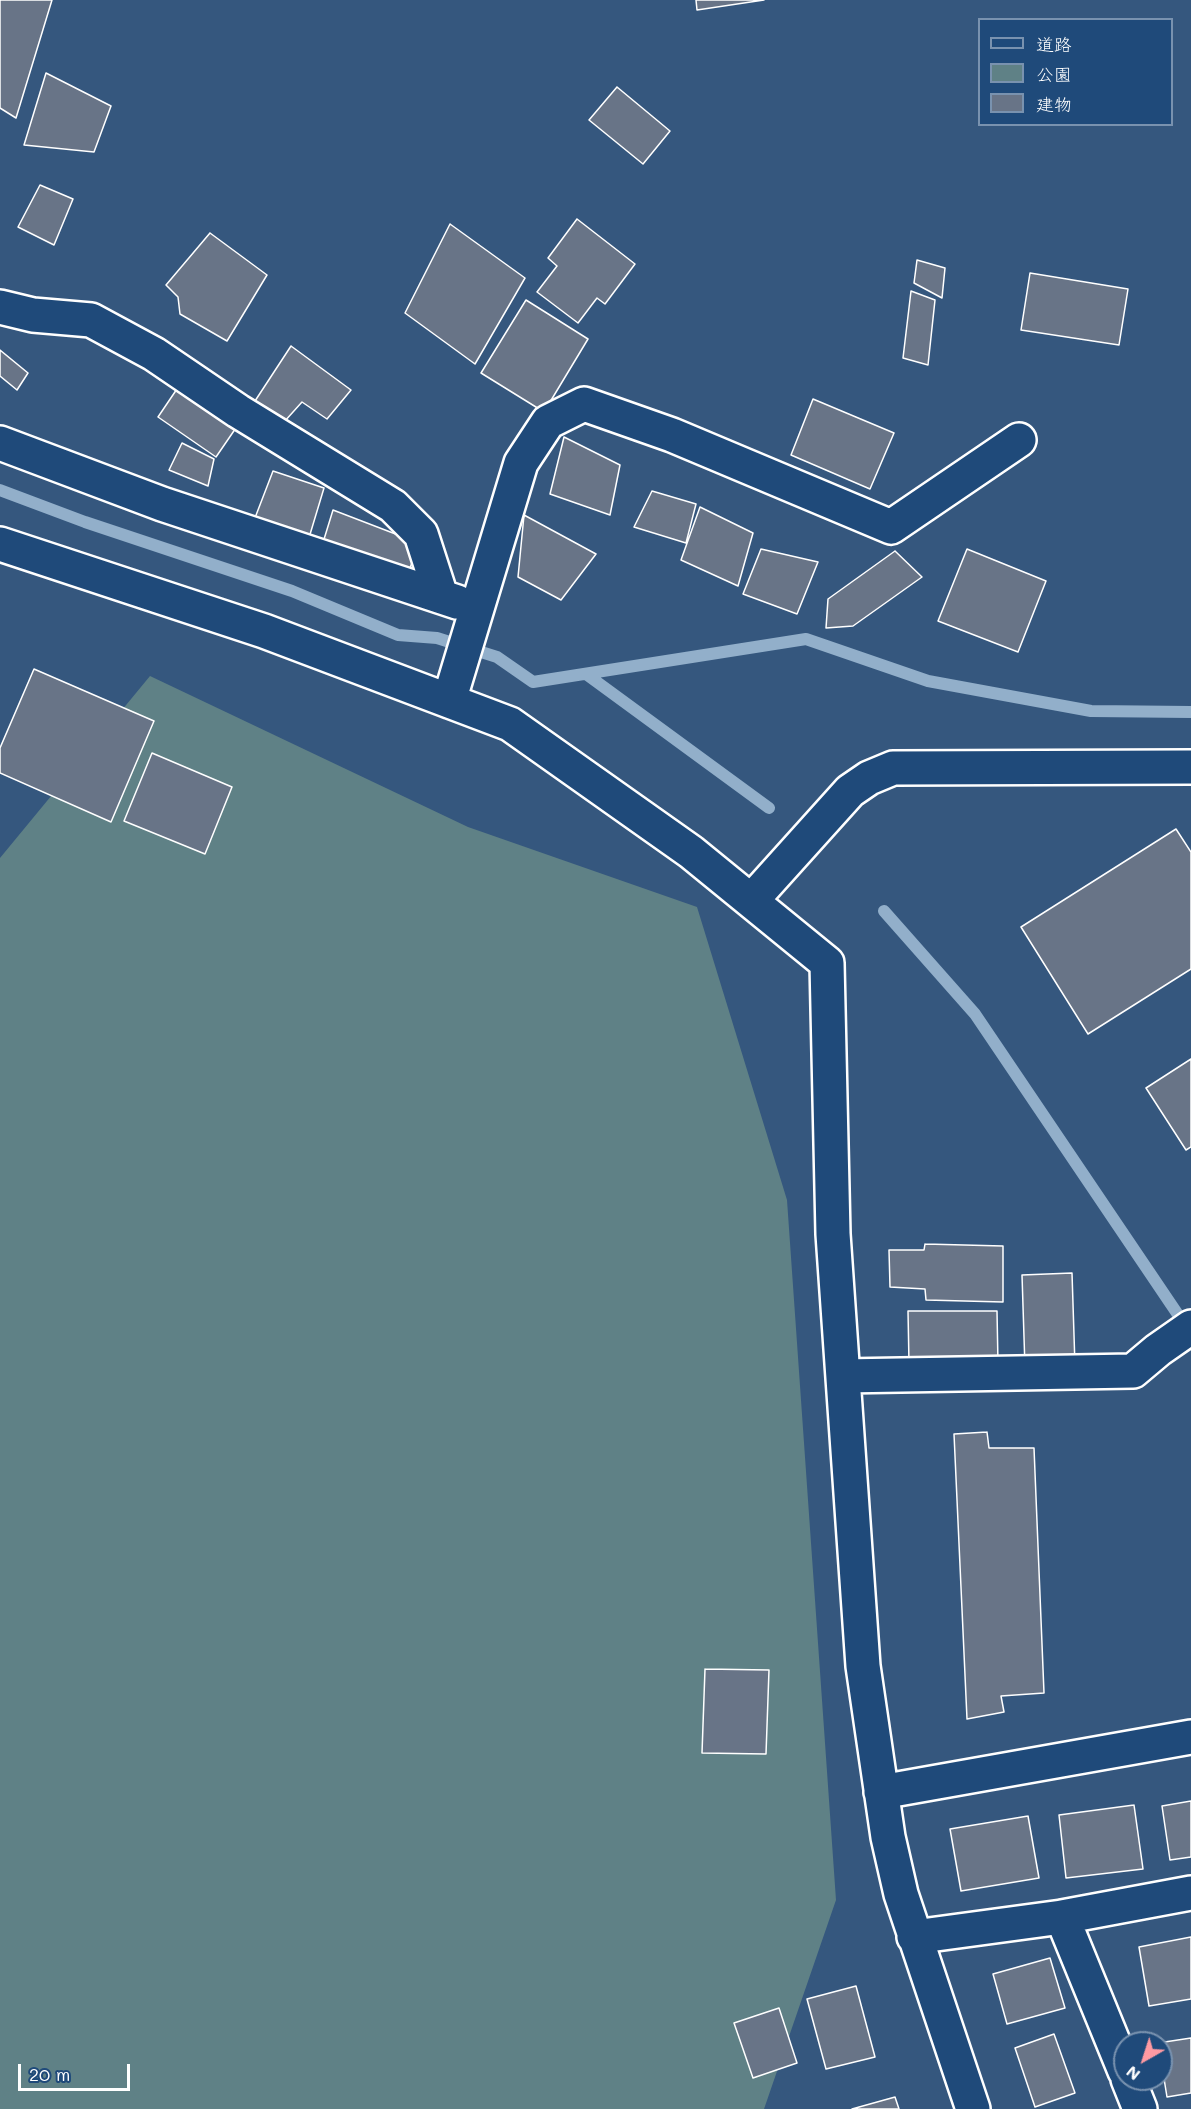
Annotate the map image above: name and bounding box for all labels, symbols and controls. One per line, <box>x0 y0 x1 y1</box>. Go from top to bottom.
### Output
legend <box>978 18 1173 126</box>
text: 道路 <box>1036 32 1072 56</box>
text: 公園 <box>1036 62 1072 86</box>
text: 建物 <box>1036 92 1072 116</box>
north arrow <box>1113 2031 1173 2091</box>
scale bar <box>21 2052 134 2090</box>
text: 20 m <box>29 2062 70 2086</box>
text: N <box>1121 2062 1144 2086</box>

